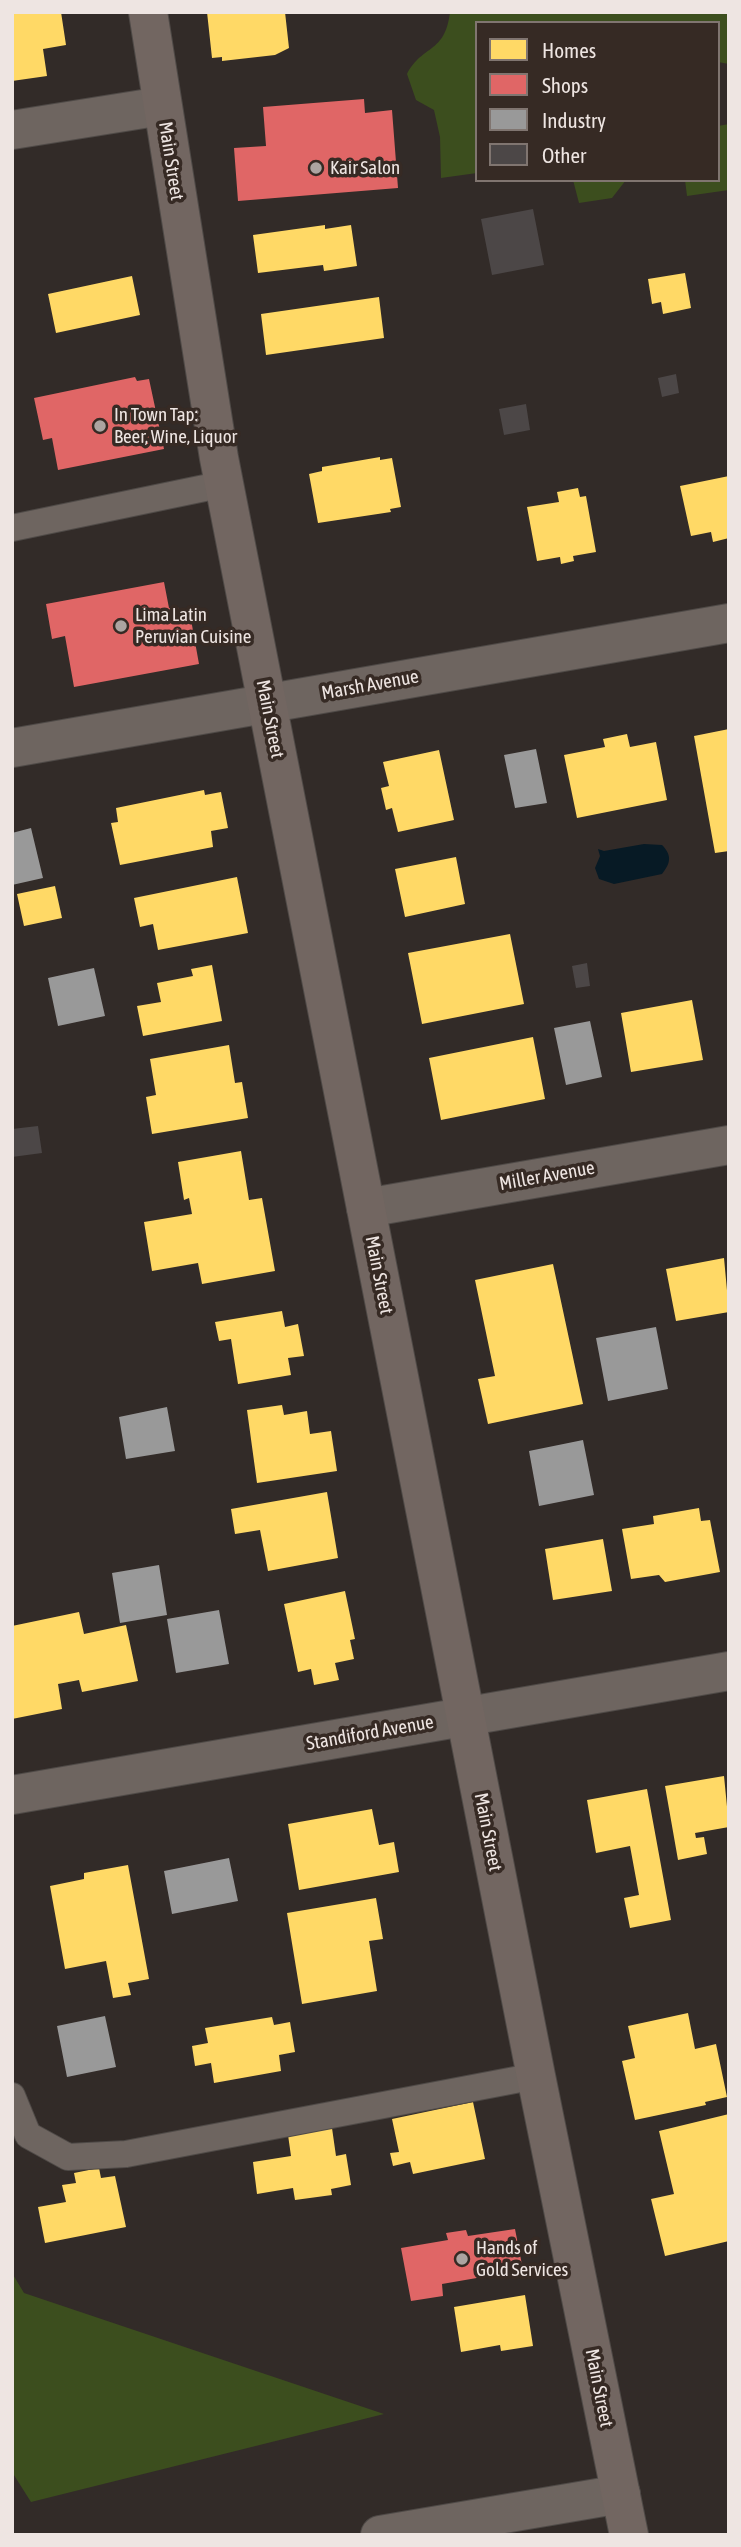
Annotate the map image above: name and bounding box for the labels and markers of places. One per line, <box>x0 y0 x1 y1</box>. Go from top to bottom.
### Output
place label: Kair Salon <box>330 157 400 179</box>
marker: Kair Salon <box>308 160 324 176</box>
place label: In Town Tap: Beer, Wine, Liquor <box>114 404 237 448</box>
marker: In Town Tap: Beer, Wine, Liquor <box>92 418 108 434</box>
place label: Lima Latin Peruvian Cuisine <box>135 604 251 648</box>
marker: Lima Latin Peruvian Cuisine <box>113 618 129 634</box>
place label: Hands of Gold Services <box>476 2237 568 2281</box>
marker: Hands of Gold Services <box>454 2251 470 2267</box>

